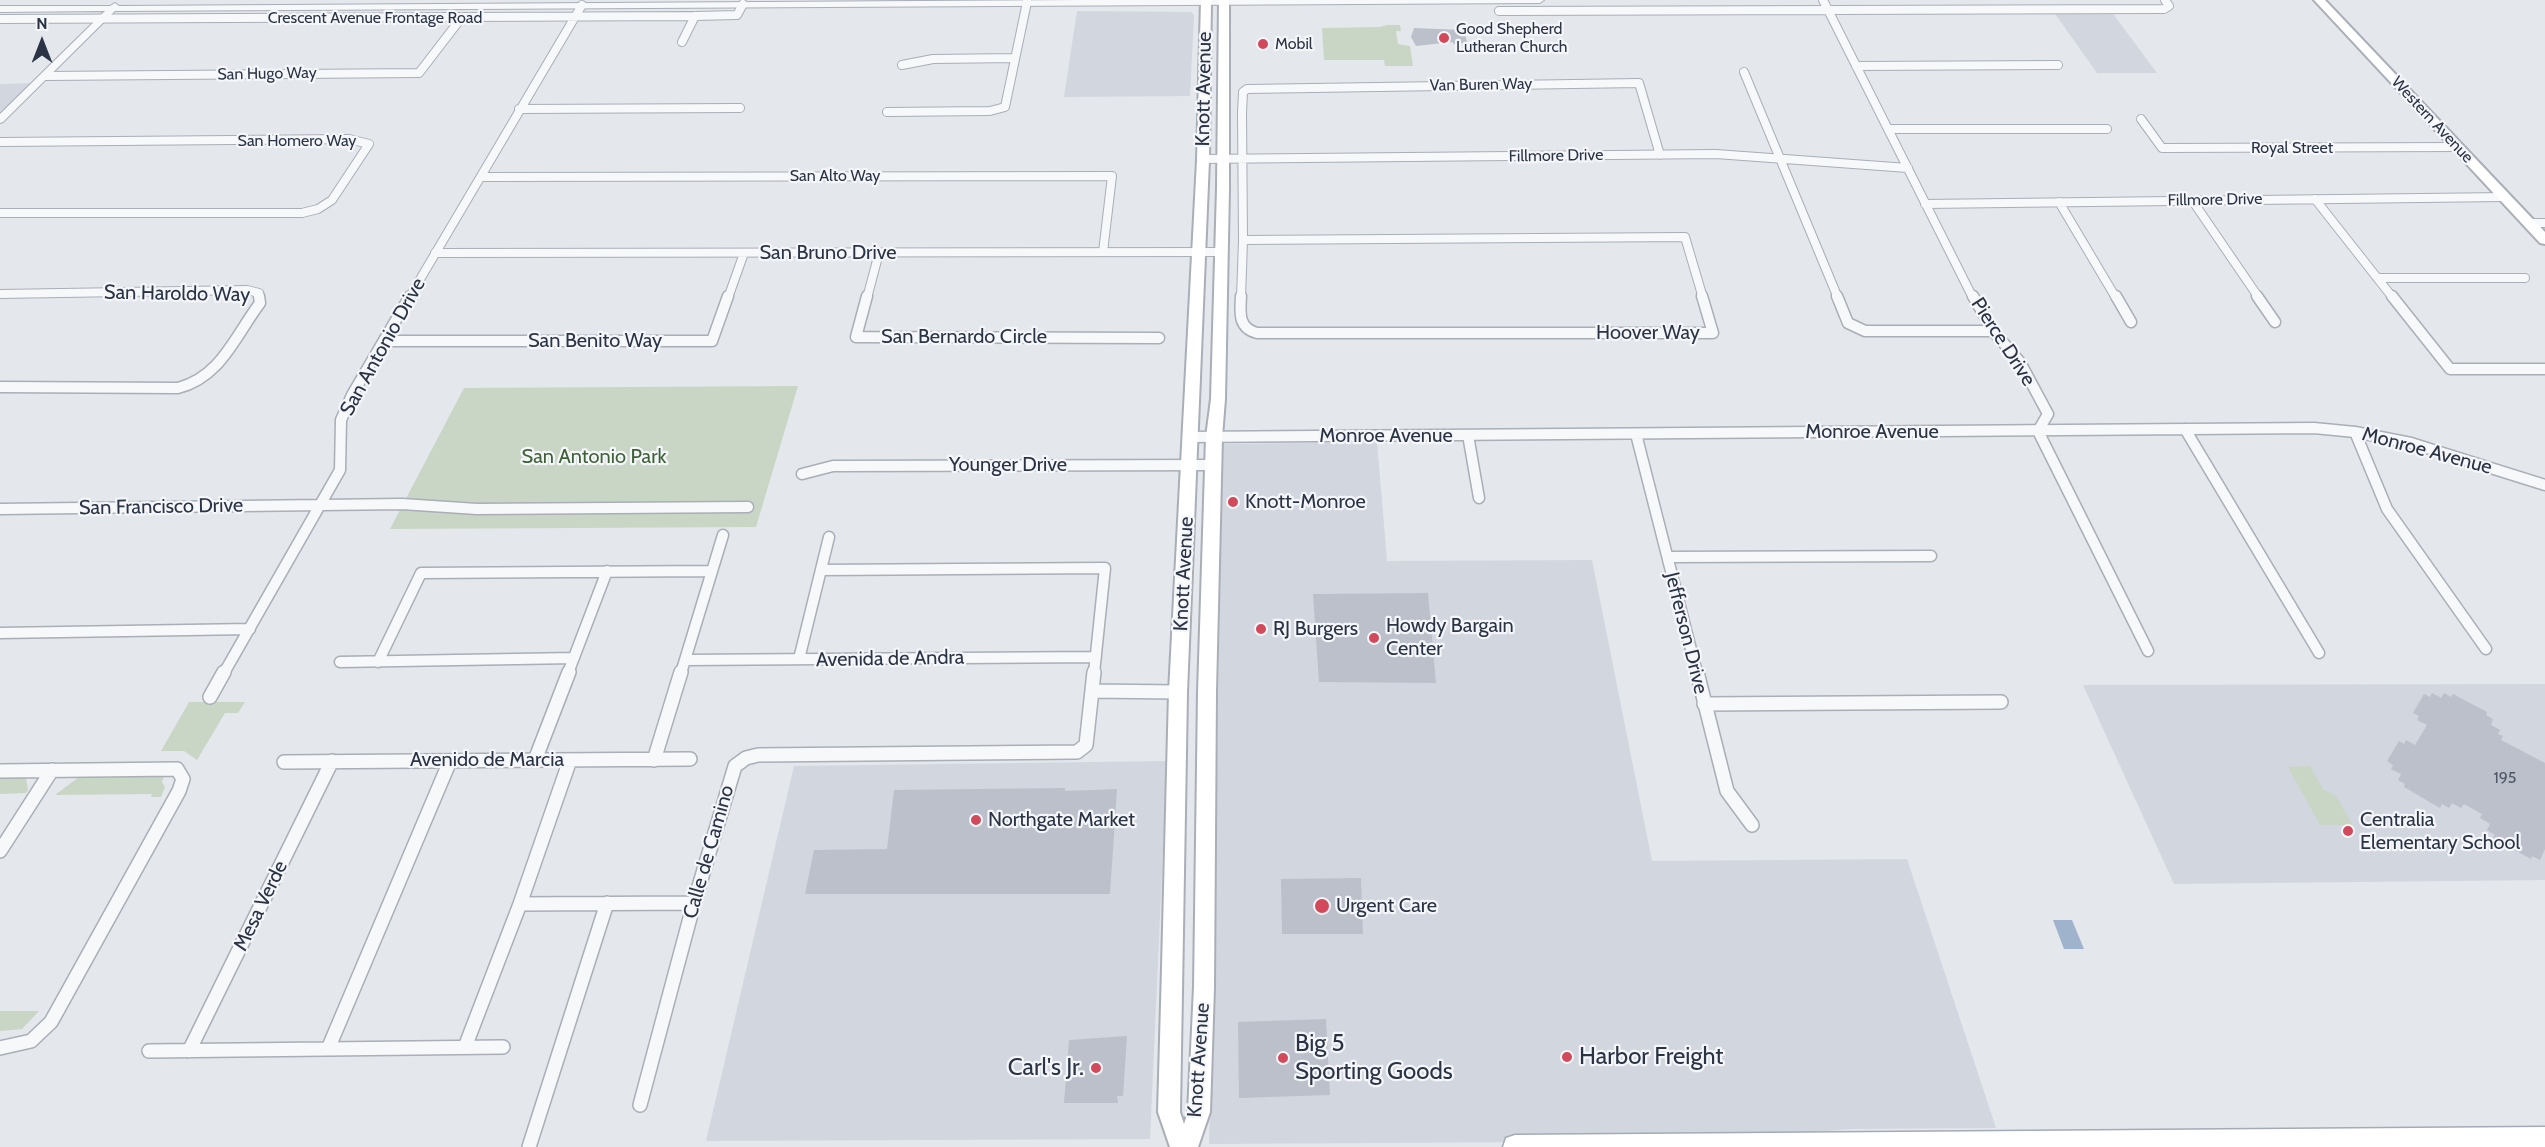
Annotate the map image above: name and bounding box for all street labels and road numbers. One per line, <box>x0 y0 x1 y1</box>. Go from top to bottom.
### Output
street label: Crescent Avenue Frontage Road <box>268 8 482 28</box>
street label: Knott Avenue <box>1191 31 1217 147</box>
street label: San Hugo Way <box>217 64 317 84</box>
street label: Western Avenue <box>2387 73 2477 167</box>
street label: Van Buren Way <box>1429 75 1533 95</box>
street label: San Homero Way <box>238 131 356 151</box>
street label: Royal Street <box>2251 138 2333 158</box>
street label: Fillmore Drive <box>1509 146 1603 166</box>
street label: San Alto Way <box>790 166 880 186</box>
street label: Fillmore Drive <box>2168 190 2262 210</box>
street label: San Bruno Drive <box>759 241 897 265</box>
street label: San Antonio Drive <box>335 274 431 420</box>
street label: San Haroldo Way <box>104 281 250 307</box>
street label: Pierce Drive <box>1966 293 2040 391</box>
street label: Hoover Way <box>1596 321 1700 345</box>
street label: San Bernardo Circle <box>881 325 1047 349</box>
street label: San Benito Way <box>528 329 662 353</box>
street label: Monroe Avenue <box>1805 420 1939 444</box>
street label: Monroe Avenue <box>2359 422 2495 480</box>
street label: Monroe Avenue <box>1319 424 1453 448</box>
street label: Younger Drive <box>949 453 1067 477</box>
street label: San Francisco Drive <box>79 494 243 520</box>
street label: Knott Avenue <box>1169 516 1199 632</box>
street label: Jefferson Drive <box>1659 570 1713 696</box>
street label: Avenida de Andra <box>816 646 964 672</box>
street label: Avenido de Marcia <box>410 748 564 772</box>
street label: Calle de Camino <box>678 782 740 922</box>
street label: Mesa Verde <box>229 857 293 955</box>
street label: Knott Avenue <box>1183 1002 1215 1118</box>

